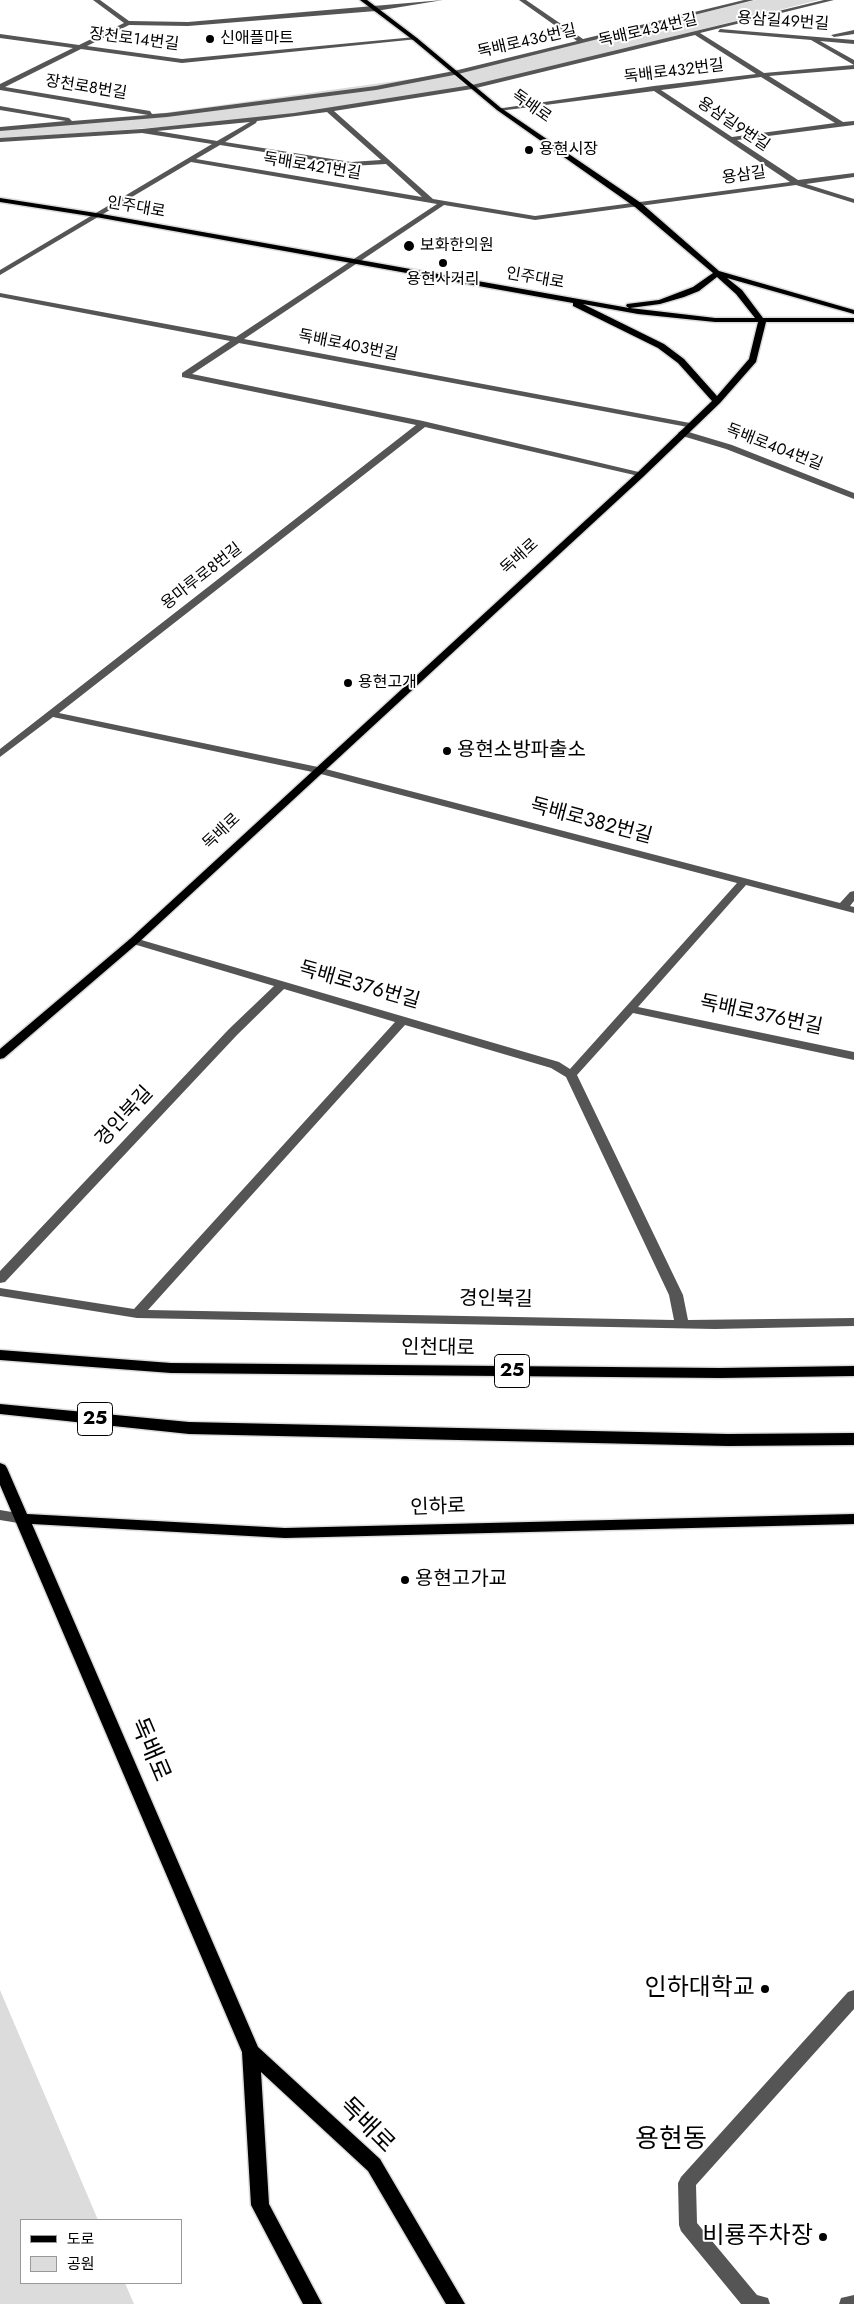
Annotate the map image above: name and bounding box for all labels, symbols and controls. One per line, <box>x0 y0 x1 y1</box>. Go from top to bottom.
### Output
street label: 용삼길49번길 <box>736 9 830 35</box>
street label: 독배로434번길 <box>597 10 699 52</box>
street label: 독배로436번길 <box>476 21 578 63</box>
street label: 장천로14번길 <box>88 25 180 55</box>
place label: 신애플마트 <box>220 29 294 49</box>
marker: 신애플마트 <box>204 33 216 45</box>
street label: 독배로432번길 <box>623 56 725 88</box>
street label: 장천로8번길 <box>44 72 128 104</box>
street label: 독배로 <box>507 86 555 128</box>
street label: 용삼길9번길 <box>693 94 773 156</box>
place label: 용현시장 <box>539 140 598 160</box>
marker: 용현시장 <box>523 144 535 156</box>
street label: 독배로421번길 <box>261 150 363 184</box>
street label: 용삼길 <box>721 163 767 189</box>
street label: 인주대로 <box>105 193 167 223</box>
place label: 보화한의원 <box>420 236 494 256</box>
marker: 보화한의원 <box>402 239 416 253</box>
marker: 용현사거리 <box>437 257 449 269</box>
street label: 인주대로 <box>504 264 566 294</box>
place label: 용현사거리 <box>406 270 480 290</box>
street label: 독배로403번길 <box>296 327 400 365</box>
street label: 독배로404번길 <box>723 421 825 475</box>
street label: 독배로 <box>497 535 543 579</box>
street label: 용마루로8번길 <box>158 540 246 614</box>
place label: 용현고개 <box>358 673 417 693</box>
marker: 용현고개 <box>342 677 354 689</box>
place label: 용현소방파출소 <box>457 739 586 763</box>
marker: 용현소방파출소 <box>441 745 453 757</box>
street label: 독배로382번길 <box>527 794 655 850</box>
street label: 독배로 <box>199 810 245 854</box>
street label: 독배로376번길 <box>296 957 422 1015</box>
street label: 독배로376번길 <box>698 991 824 1041</box>
street label: 경인북길 <box>91 1082 159 1152</box>
street label: 경인북길 <box>459 1287 533 1313</box>
street label: 인천대로 <box>401 1336 475 1362</box>
road number: 25 <box>494 1354 530 1388</box>
road number: 25 <box>78 1402 112 1436</box>
street label: 인하로 <box>410 1495 466 1521</box>
place label: 용현고가교 <box>415 1568 507 1592</box>
marker: 용현고가교 <box>399 1574 411 1586</box>
street label: 독배로 <box>123 1714 175 1786</box>
place label: 인하대학교 <box>645 1975 755 2003</box>
marker: 인하대학교 <box>759 1983 771 1995</box>
street label: 독배로 <box>332 2092 400 2160</box>
district label: 용현동 <box>635 2125 707 2157</box>
legend <box>20 2219 182 2284</box>
place label: 비룡주차장 <box>703 2223 813 2251</box>
text: 도로 <box>67 2228 95 2250</box>
marker: 비룡주차장 <box>817 2231 829 2243</box>
text: 공원 <box>67 2253 95 2275</box>

